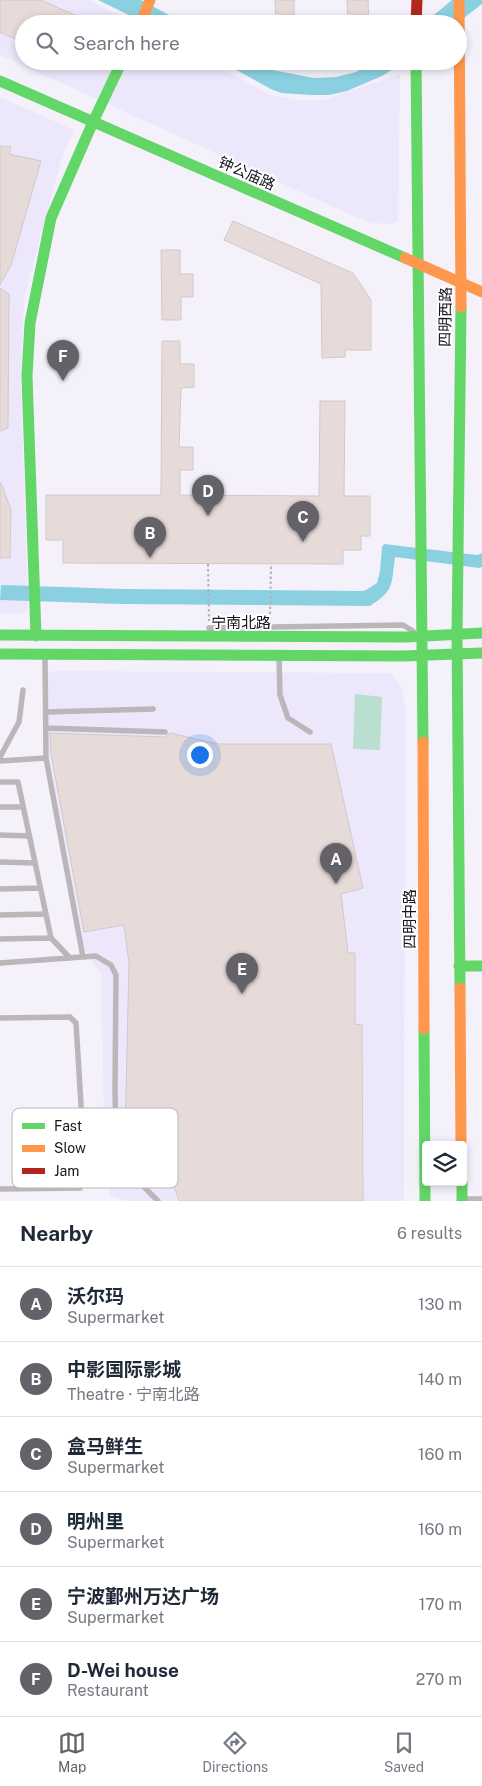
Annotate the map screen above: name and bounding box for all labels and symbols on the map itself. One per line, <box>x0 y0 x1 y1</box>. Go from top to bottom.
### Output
street label: 钟公庙路 <box>216 153 278 193</box>
street label: 四明西路 <box>436 287 454 347</box>
pin: F <box>47 340 79 381</box>
pin: D <box>192 475 224 516</box>
pin: C <box>287 501 319 542</box>
pin: B <box>134 517 166 558</box>
street label: 宁南北路 <box>211 614 271 631</box>
your location <box>187 742 213 768</box>
pin: A <box>320 843 352 884</box>
street label: 四明中路 <box>401 889 418 949</box>
pin: E <box>226 953 258 994</box>
legend <box>12 1108 178 1188</box>
text: Fast <box>54 1118 82 1134</box>
text: Slow <box>54 1140 86 1156</box>
text: Jam <box>54 1163 79 1179</box>

